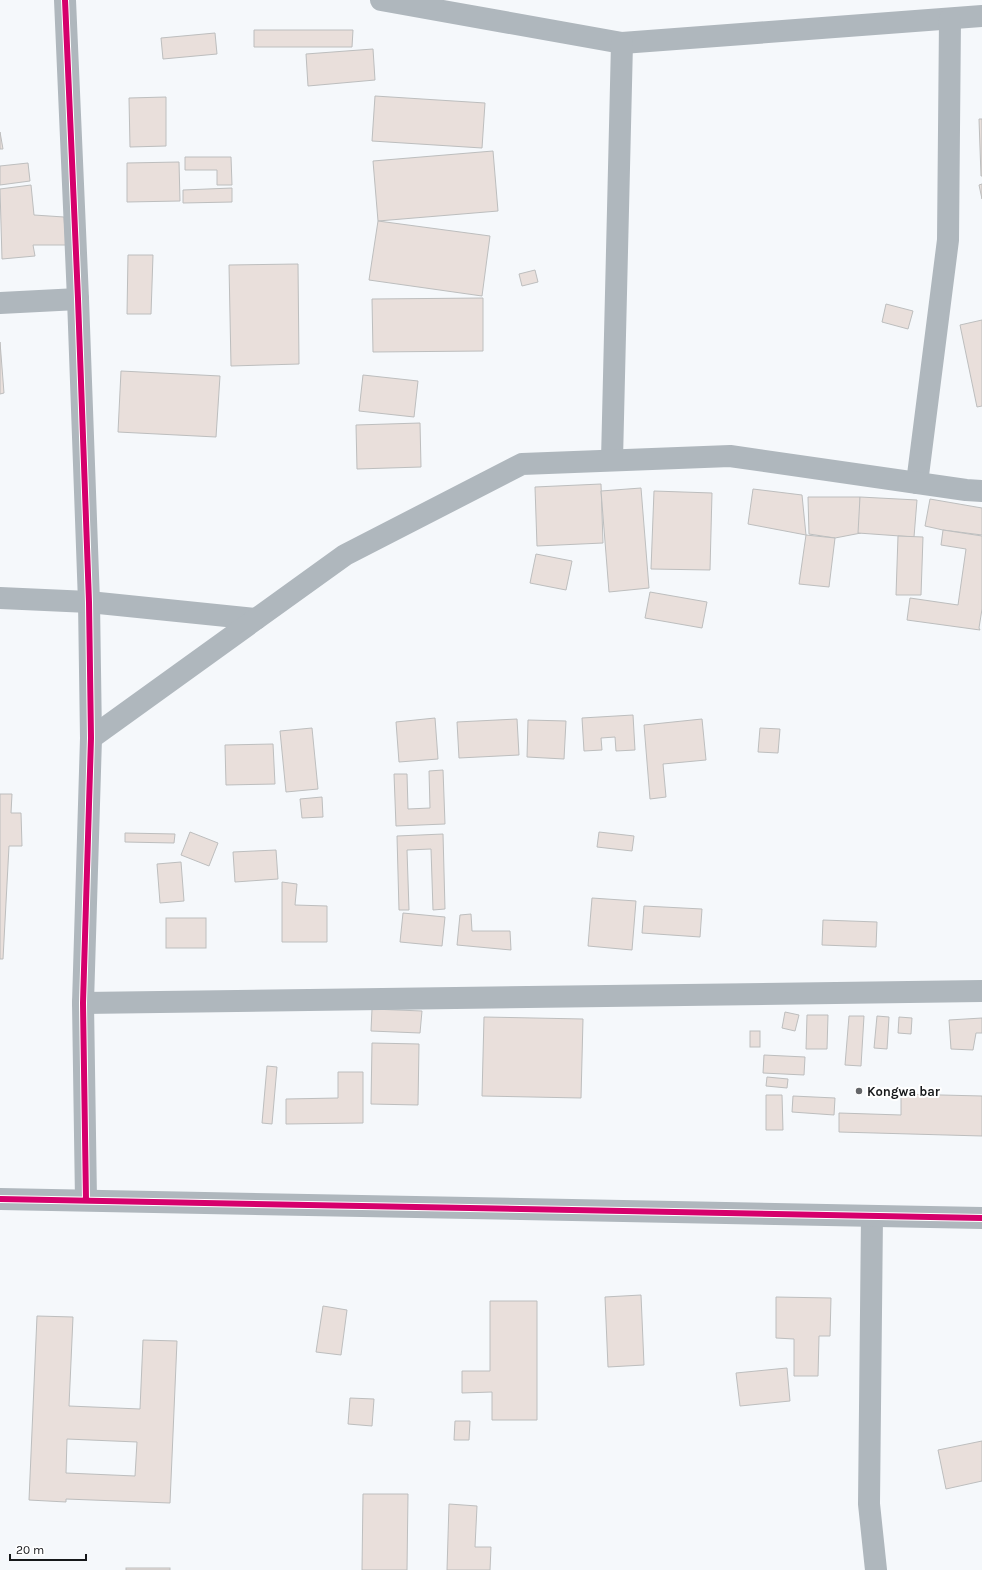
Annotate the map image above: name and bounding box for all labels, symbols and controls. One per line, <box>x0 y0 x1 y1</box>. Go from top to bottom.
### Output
place label: Kongwa bar <box>867 1084 941 1099</box>
marker: Kongwa bar <box>854 1086 864 1096</box>
scale bar <box>10 1536 86 1562</box>
text: 20 m <box>16 1543 44 1557</box>

